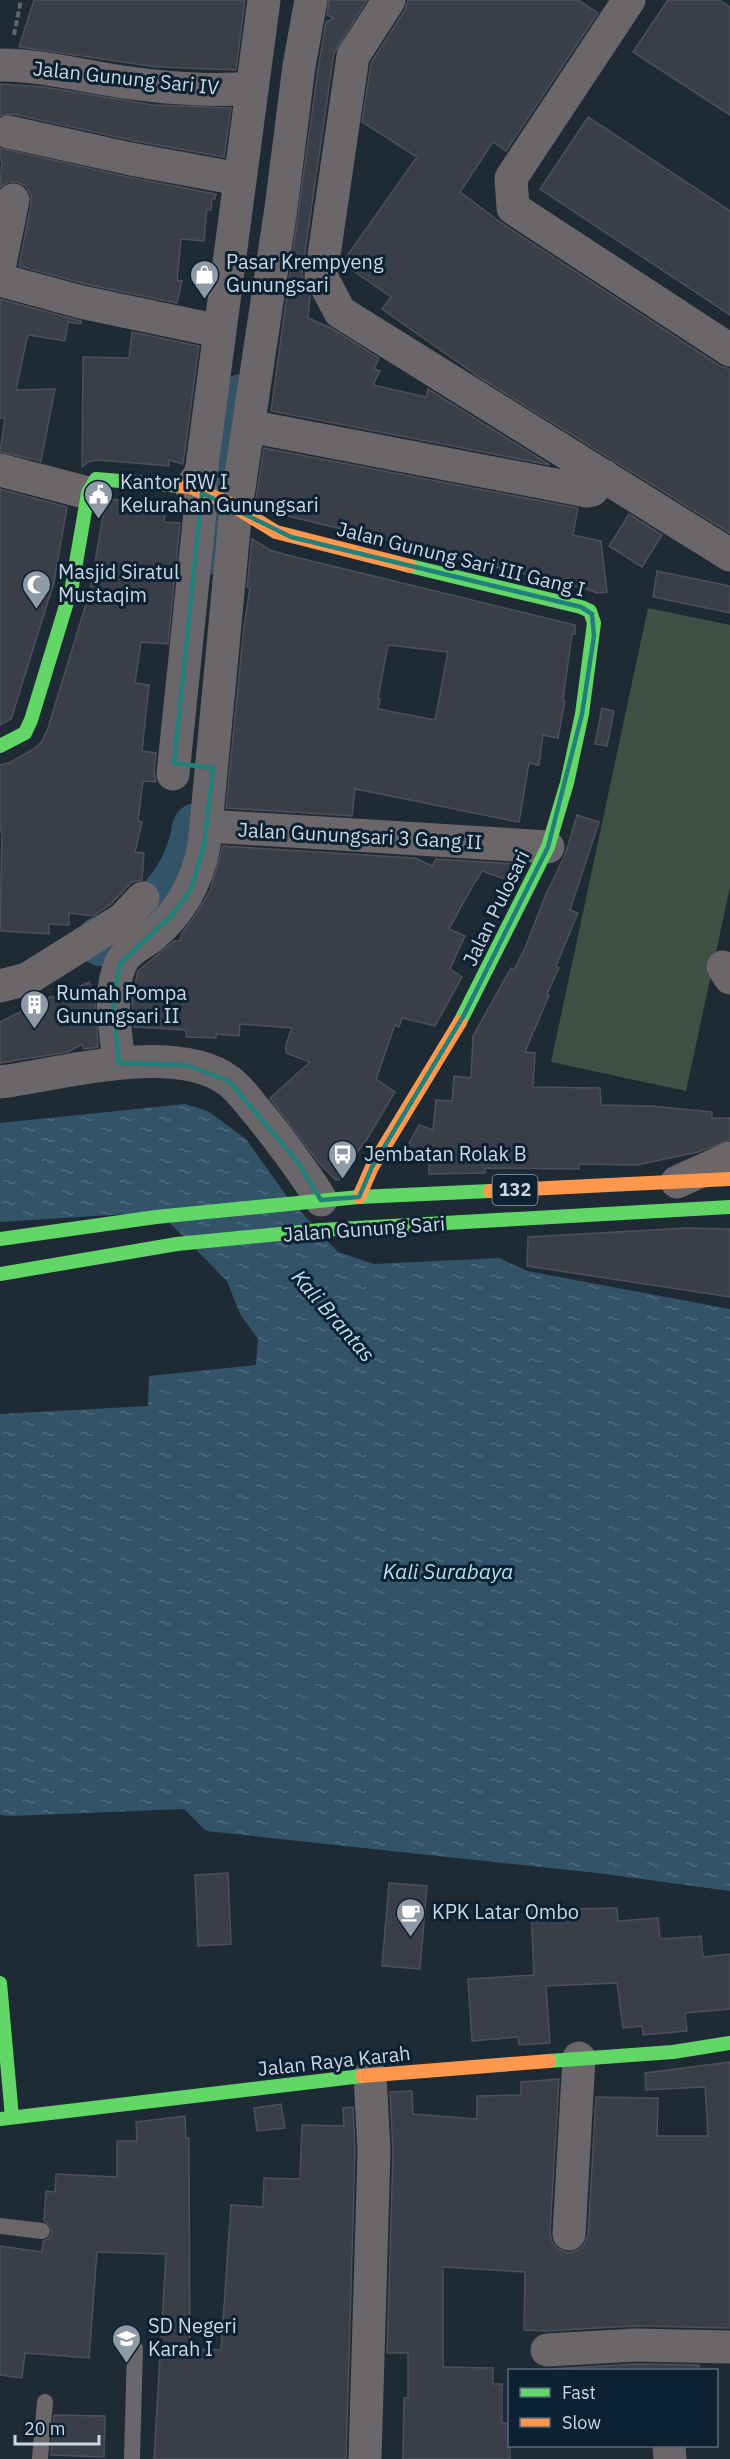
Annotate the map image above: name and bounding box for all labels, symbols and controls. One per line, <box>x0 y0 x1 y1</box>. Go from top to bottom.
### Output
street label: Jalan Gunung Sari IV <box>32 54 221 101</box>
place label: Pasar Krempyeng Gunungsari <box>226 248 384 298</box>
shop icon: Pasar Krempyeng Gunungsari <box>189 258 221 300</box>
place label: Kantor RW I Kelurahan Gunungsari <box>120 468 319 518</box>
public building icon: Kantor RW I Kelurahan Gunungsari <box>83 478 115 520</box>
street label: Jalan Gunung Sari III Gang I <box>334 515 588 602</box>
place label: Masjid Siratul Mustaqim <box>58 558 179 608</box>
mosque icon: Masjid Siratul Mustaqim <box>21 568 53 610</box>
street label: Jalan Gunungsari 3 Gang II <box>237 816 483 855</box>
street label: Jalan Pulosari <box>456 845 535 970</box>
place label: Rumah Pompa Gunungsari II <box>56 979 187 1029</box>
building icon: Rumah Pompa Gunungsari II <box>19 988 51 1030</box>
bus stop icon: Jembatan Rolak B <box>327 1138 359 1180</box>
place label: Jembatan Rolak B <box>364 1140 527 1167</box>
road number: 132 <box>492 1175 538 1205</box>
street label: Jalan Gunung Sari <box>282 1209 446 1248</box>
water label: Kali Brantas <box>286 1263 382 1368</box>
water label: Kali Surabaya <box>383 1557 513 1585</box>
cafe icon: KPK Latar Ombo <box>395 1896 427 1938</box>
place label: KPK Latar Ombo <box>432 1898 579 1925</box>
street label: Jalan Raya Karah <box>256 2039 412 2082</box>
place label: SD Negeri Karah I <box>148 2312 237 2362</box>
school or university icon: SD Negeri Karah I <box>111 2322 143 2364</box>
legend <box>508 2369 718 2447</box>
text: Fast <box>562 2381 596 2404</box>
scale bar <box>15 2408 99 2446</box>
text: Slow <box>562 2411 601 2434</box>
text: 20 m <box>24 2417 66 2440</box>

